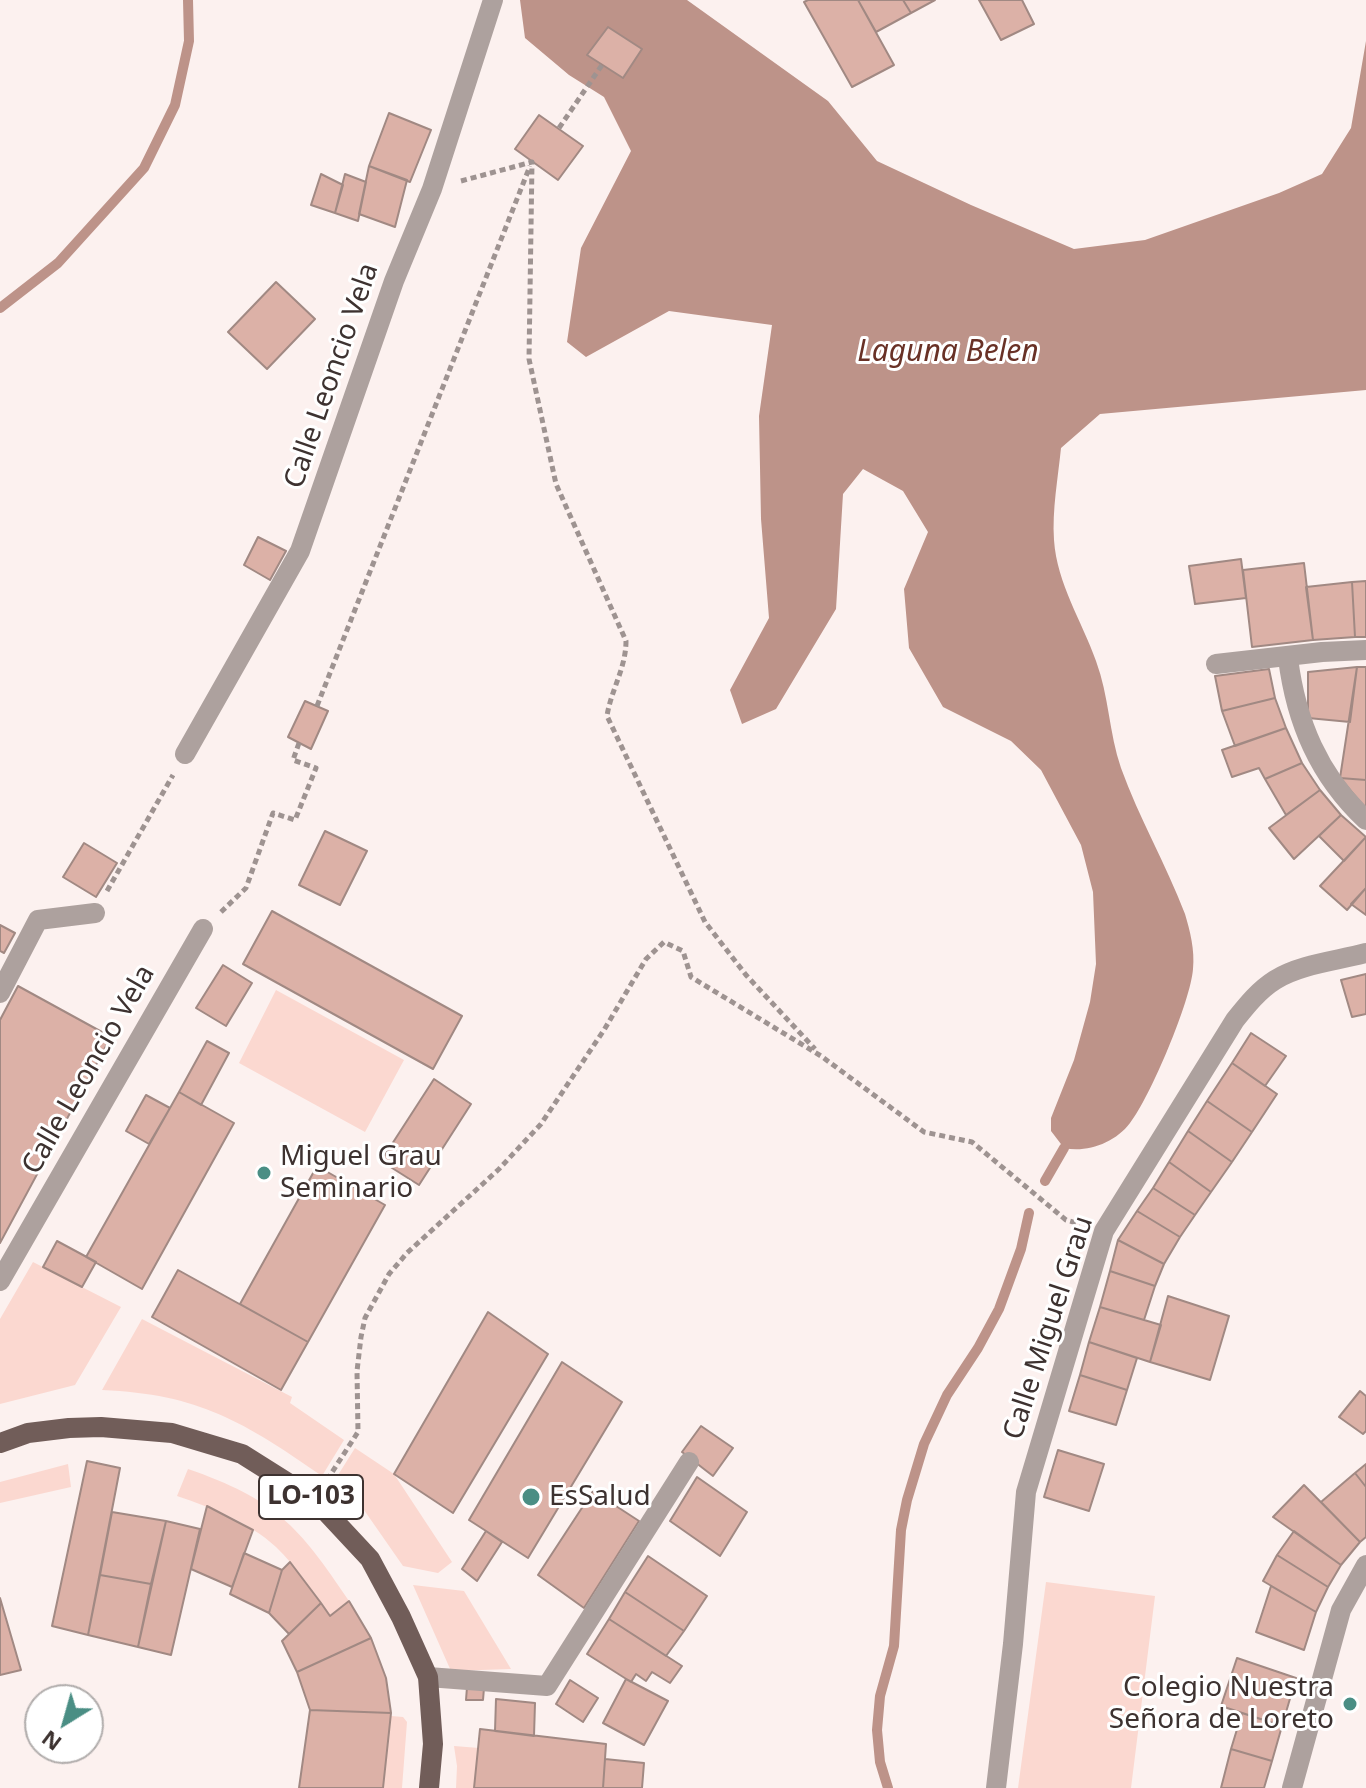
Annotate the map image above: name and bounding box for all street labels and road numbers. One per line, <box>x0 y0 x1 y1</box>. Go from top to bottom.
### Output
street label: Calle Leoncio Vela <box>278 259 386 493</box>
street label: Calle Leoncio Vela <box>16 960 162 1180</box>
street label: Calle Miguel Grau <box>997 1212 1101 1444</box>
road number: LO-103 <box>259 1475 363 1519</box>

